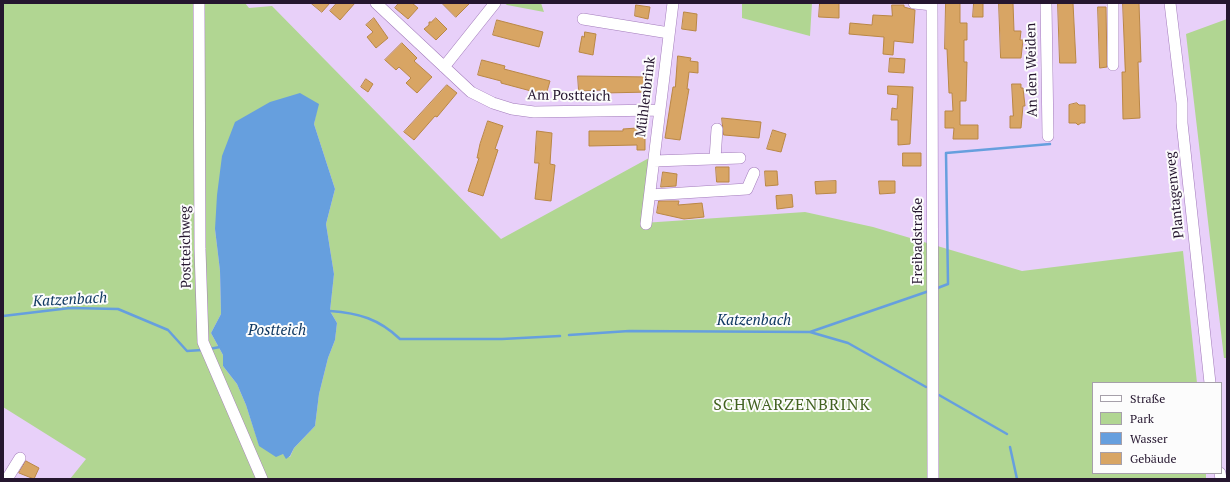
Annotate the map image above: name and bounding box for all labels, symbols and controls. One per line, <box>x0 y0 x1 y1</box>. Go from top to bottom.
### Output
street label: An den Weiden <box>1023 23 1041 117</box>
street label: Mühlenbrink <box>633 56 659 138</box>
street label: Am Postteich <box>527 87 611 105</box>
street label: Plantagenweg <box>1162 151 1188 239</box>
street label: Freibadstraße <box>910 198 926 284</box>
street label: Postteichweg <box>177 206 195 288</box>
water label: Katzenbach <box>32 289 108 311</box>
water label: Katzenbach <box>717 312 791 330</box>
water label: Postteich <box>248 322 306 340</box>
legend <box>1092 382 1222 474</box>
text: Straße <box>1130 391 1165 406</box>
district label: SCHWARZENBRINK <box>713 395 871 415</box>
text: Park <box>1130 411 1154 426</box>
text: Wasser <box>1130 431 1168 446</box>
text: Gebäude <box>1130 451 1176 466</box>

